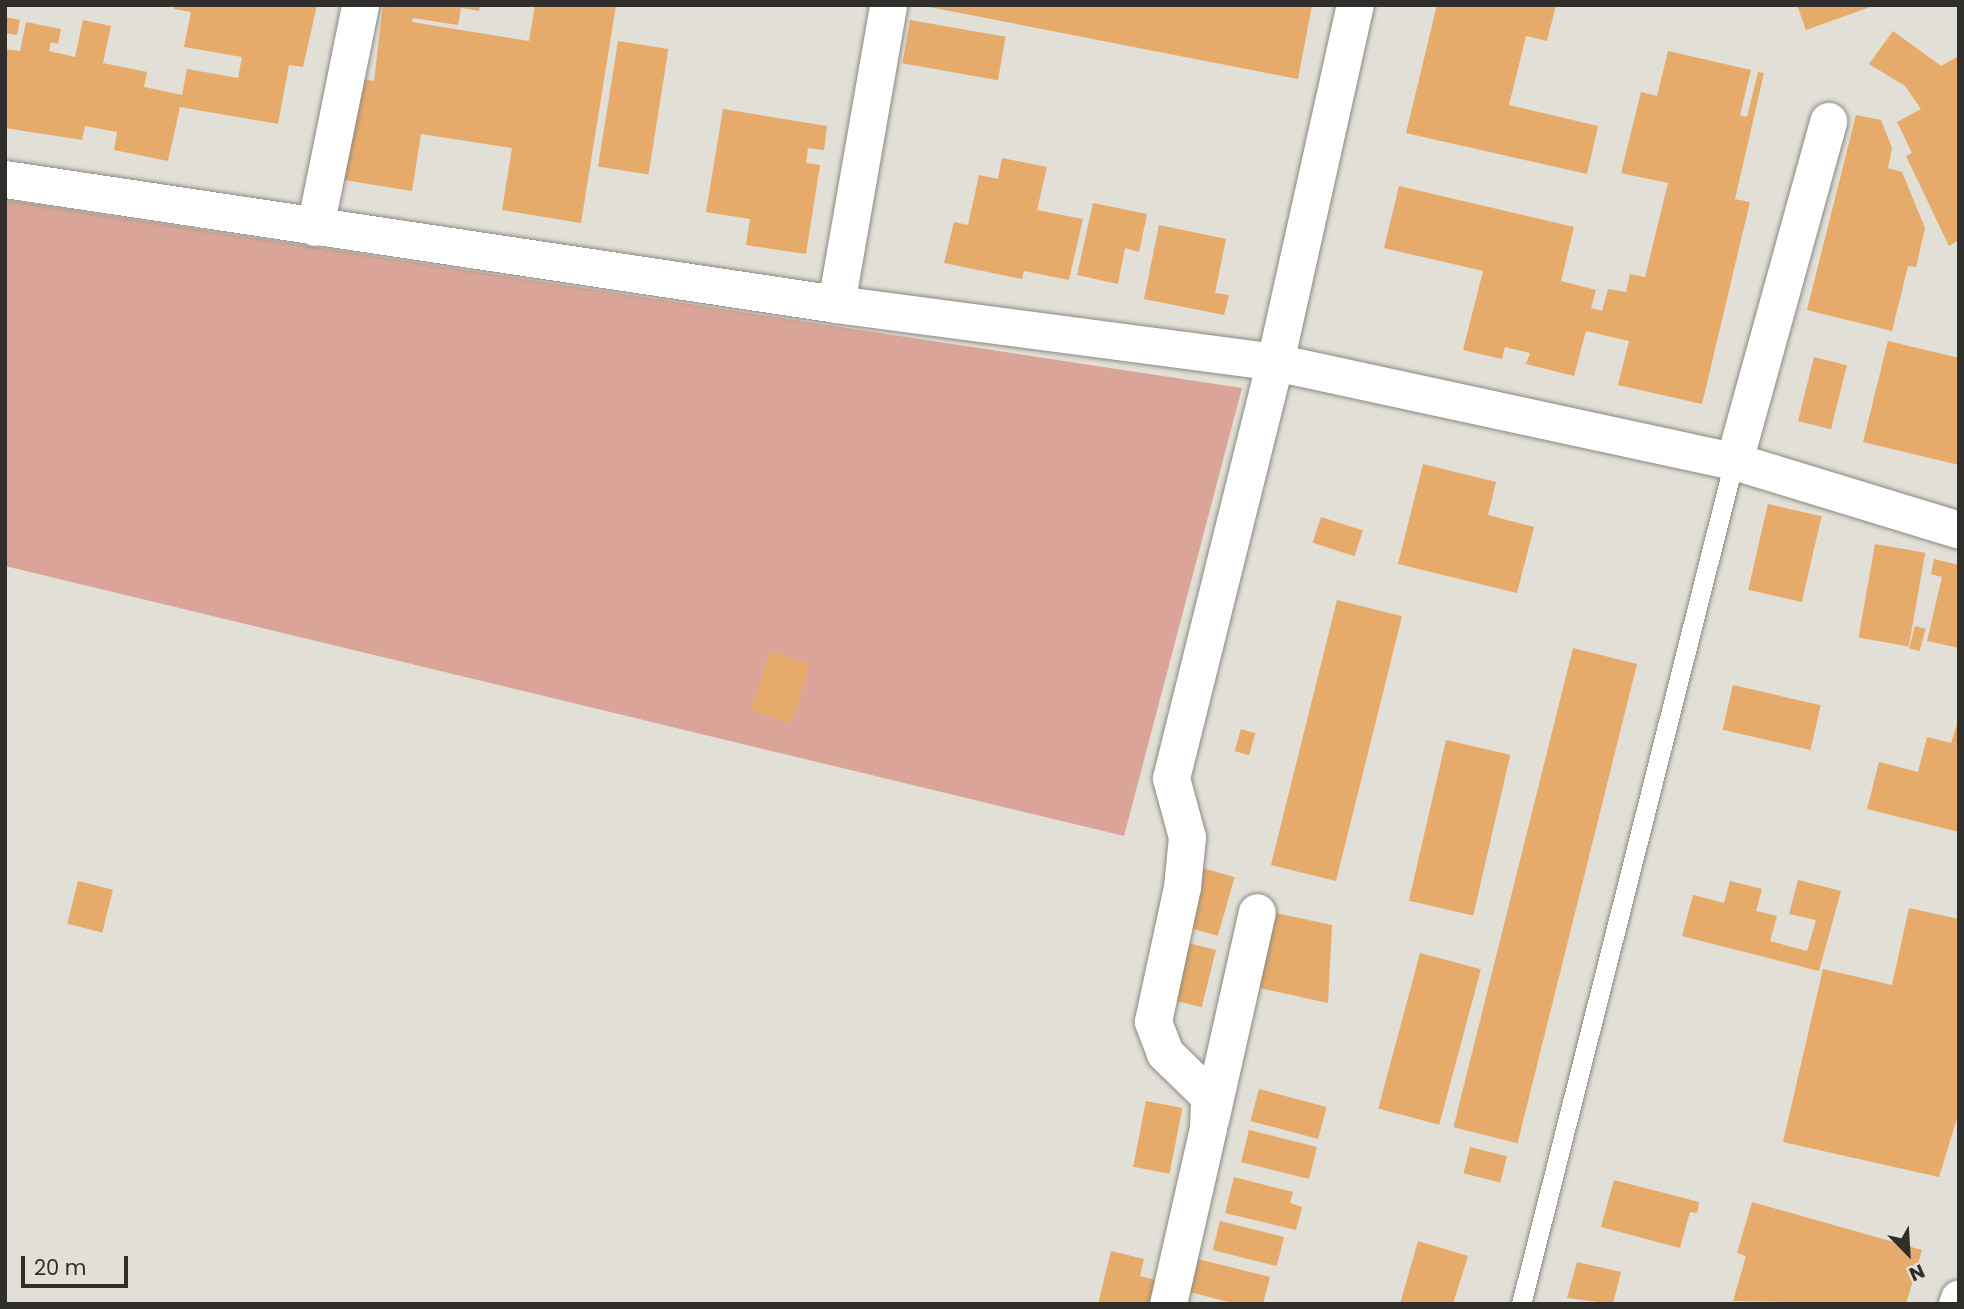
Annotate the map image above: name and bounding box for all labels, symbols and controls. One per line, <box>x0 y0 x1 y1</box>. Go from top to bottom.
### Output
north arrow <box>1873 1218 1943 1288</box>
scale bar <box>24 1242 131 1286</box>
text: 20 m <box>34 1253 87 1282</box>
text: N <box>1905 1257 1929 1288</box>

